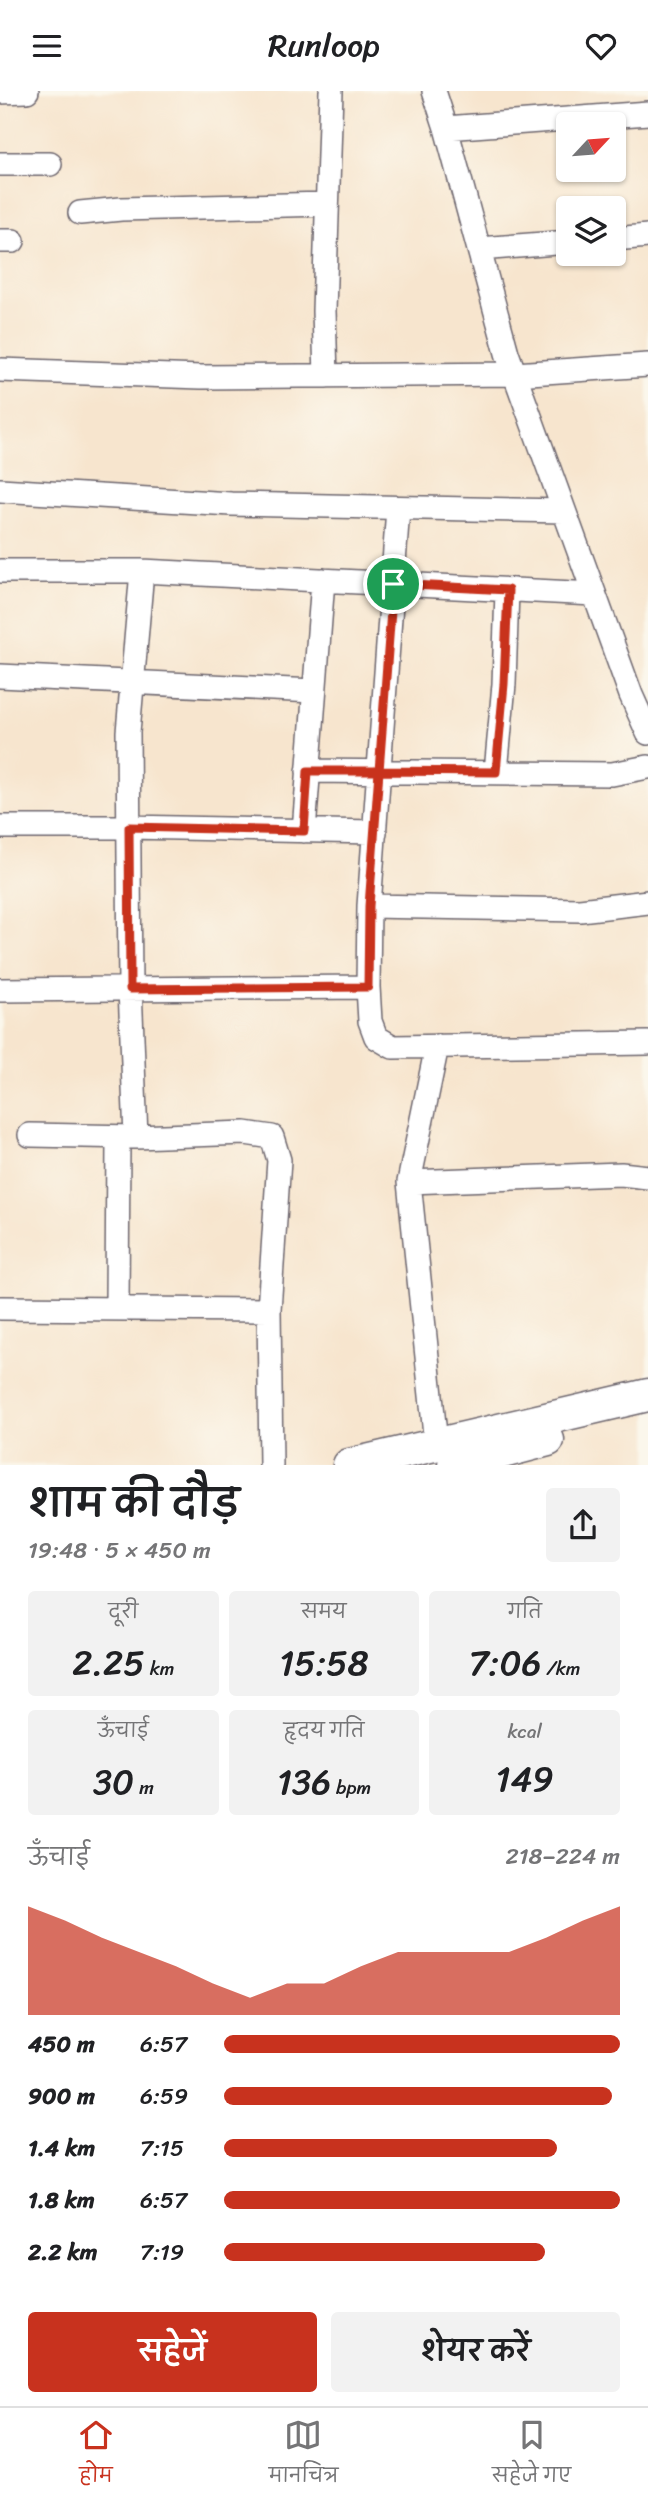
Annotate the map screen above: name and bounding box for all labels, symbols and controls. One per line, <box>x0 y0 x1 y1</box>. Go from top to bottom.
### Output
text: Runloop <box>268 17 380 74</box>
icon: menu <box>28 27 66 65</box>
icon: heart <box>582 27 620 65</box>
north arrow <box>556 112 626 182</box>
map controls <box>556 112 626 266</box>
button: layers <box>556 196 626 266</box>
pin <box>363 554 423 614</box>
icon: arrive <box>374 565 412 603</box>
text: शाम की दौड़ <box>28 1470 239 1537</box>
button: share <box>546 1488 620 1562</box>
text: 19:48 · 5 × 450 m <box>28 1530 211 1571</box>
text: दूरी <box>108 1595 138 1628</box>
text: समय <box>301 1595 347 1628</box>
text: गति <box>507 1595 542 1628</box>
text: 2.25 <box>72 1632 145 1694</box>
text: 15:58 <box>279 1632 369 1694</box>
text: 7:06 <box>469 1632 541 1694</box>
text: km <box>145 1652 174 1685</box>
text: /km <box>541 1652 580 1685</box>
text: ऊँचाई <box>98 1714 149 1747</box>
text: हृदय गति <box>284 1714 364 1747</box>
text: kcal <box>507 1715 542 1748</box>
text: 149 <box>495 1748 554 1810</box>
text: 30 <box>93 1751 134 1813</box>
text: 136 <box>277 1751 331 1813</box>
text: m <box>134 1771 154 1804</box>
text: bpm <box>331 1771 371 1804</box>
text: 218–224 m <box>505 1836 620 1877</box>
text: ऊँचाई <box>28 1837 90 1878</box>
text: 450 m <box>28 2024 95 2065</box>
text: 6:57 <box>140 2024 187 2065</box>
text: 900 m <box>28 2076 95 2117</box>
text: 6:59 <box>140 2076 188 2117</box>
text: 1.4 km <box>28 2128 95 2169</box>
text: 7:15 <box>140 2128 184 2169</box>
text: 1.8 km <box>28 2180 95 2221</box>
text: 6:57 <box>140 2180 187 2221</box>
text: 2.2 km <box>28 2232 97 2273</box>
text: 7:19 <box>140 2232 184 2273</box>
button: सहेजें <box>28 2312 317 2392</box>
button: शेयर करें <box>331 2312 620 2392</box>
tab: होम <box>77 2416 115 2496</box>
tab: मानचित्र <box>269 2416 338 2496</box>
tab: सहेजे गए <box>492 2416 571 2496</box>

